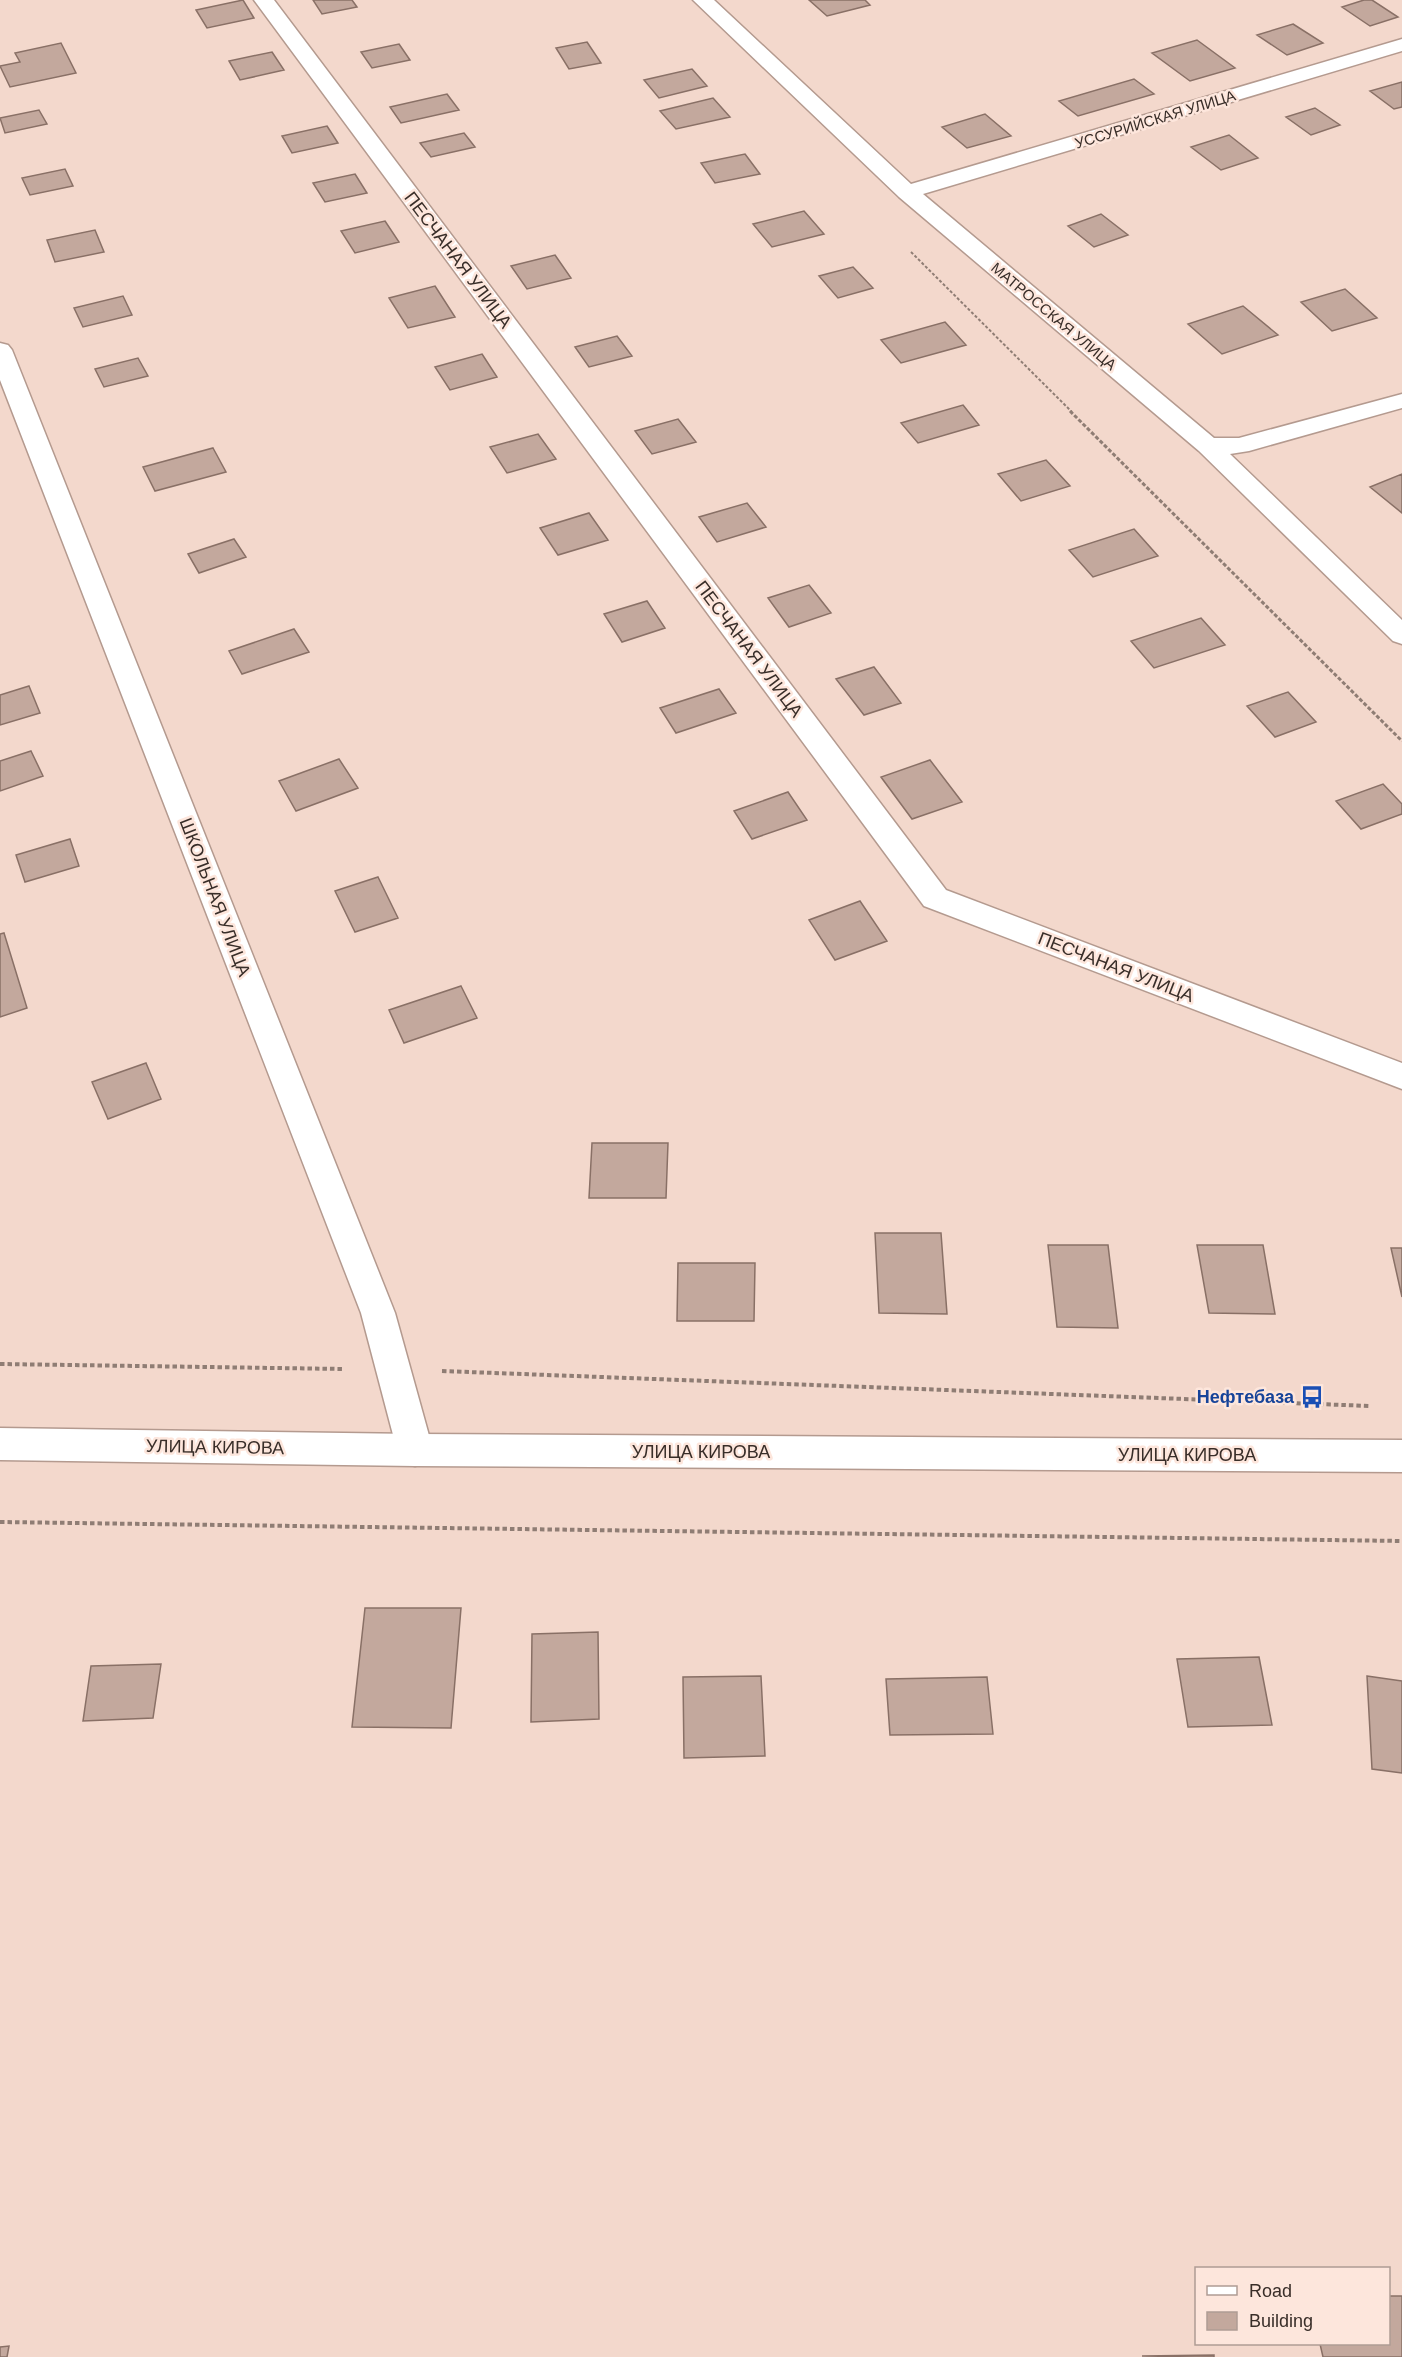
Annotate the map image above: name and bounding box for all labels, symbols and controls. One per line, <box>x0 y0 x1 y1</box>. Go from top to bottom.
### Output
street label: УССУРИЙСКАЯ УЛИЦА <box>1073 86 1237 152</box>
street label: ПЕСЧАНАЯ УЛИЦА <box>400 188 516 332</box>
street label: МАТРОССКАЯ УЛИЦА <box>988 259 1120 373</box>
street label: ПЕСЧАНАЯ УЛИЦА <box>691 577 807 721</box>
street label: ШКОЛЬНАЯ УЛИЦА <box>176 815 254 979</box>
street label: ПЕСЧАНАЯ УЛИЦА <box>1035 928 1197 1006</box>
bus stop icon: Нефтебаза <box>1299 1384 1325 1410</box>
place label: Нефтебаза <box>1197 1387 1295 1407</box>
street label: УЛИЦА КИРОВА <box>146 1436 284 1458</box>
street label: УЛИЦА КИРОВА <box>632 1442 770 1462</box>
street label: УЛИЦА КИРОВА <box>1118 1445 1256 1465</box>
legend <box>1195 2267 1390 2345</box>
text: Road <box>1249 2281 1292 2301</box>
text: Building <box>1249 2311 1313 2331</box>

